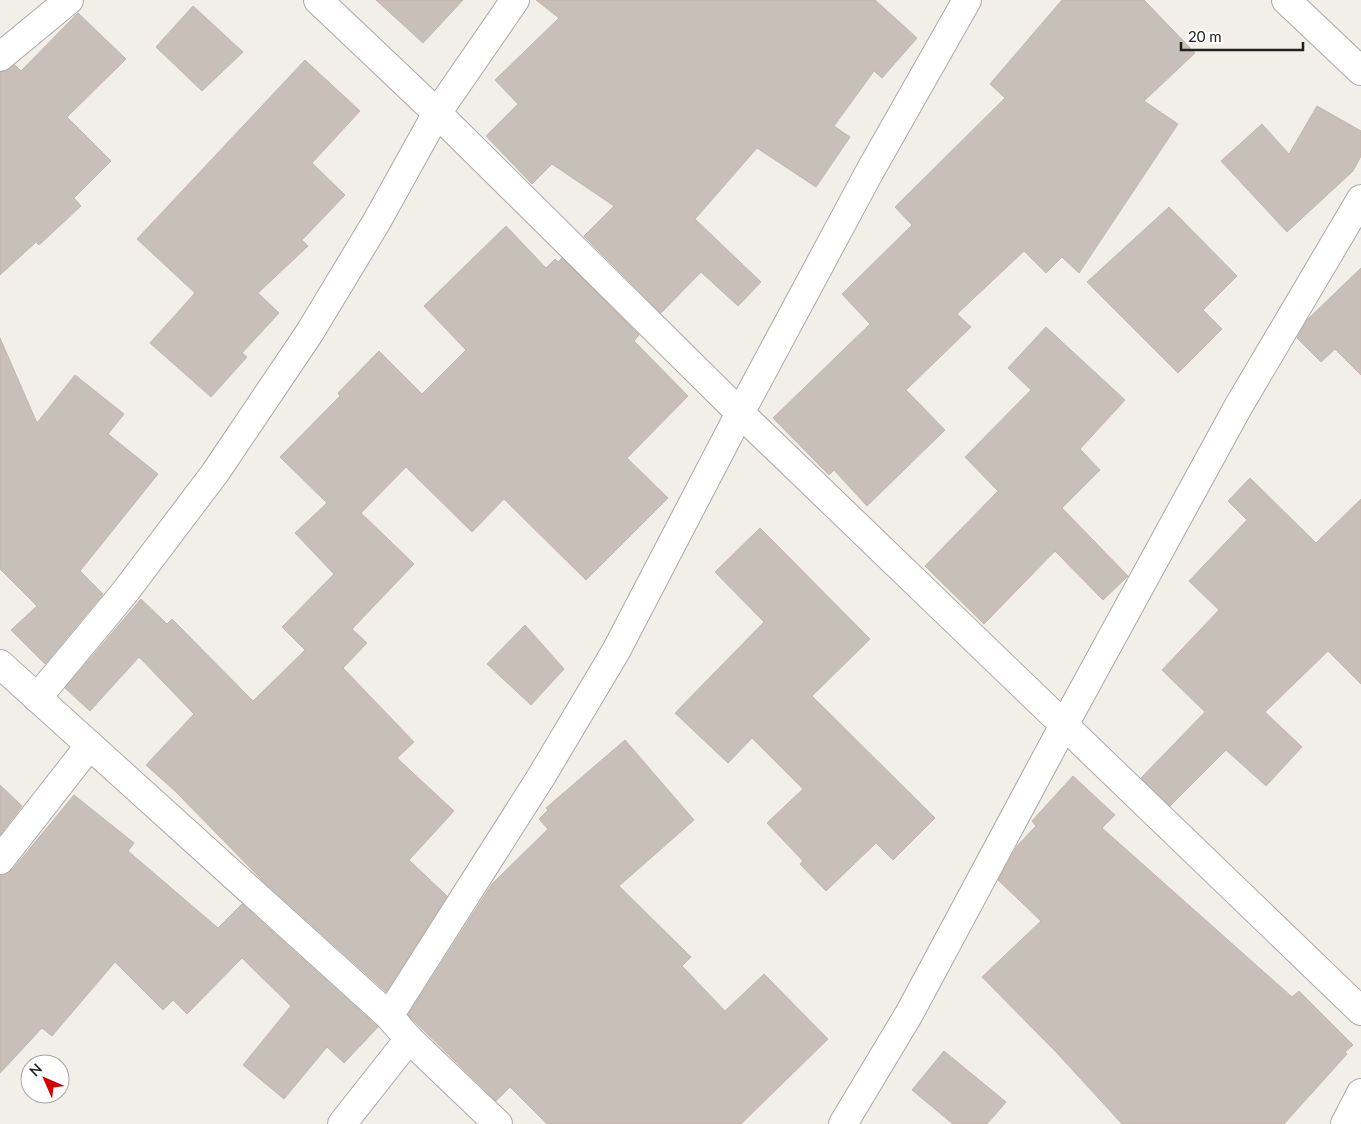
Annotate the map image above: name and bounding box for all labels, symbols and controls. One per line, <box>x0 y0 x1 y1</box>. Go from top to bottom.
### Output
scale bar <box>1181 20 1304 52</box>
text: 20 m <box>1188 27 1222 45</box>
north arrow <box>20 1054 70 1104</box>
text: N <box>26 1060 45 1079</box>

